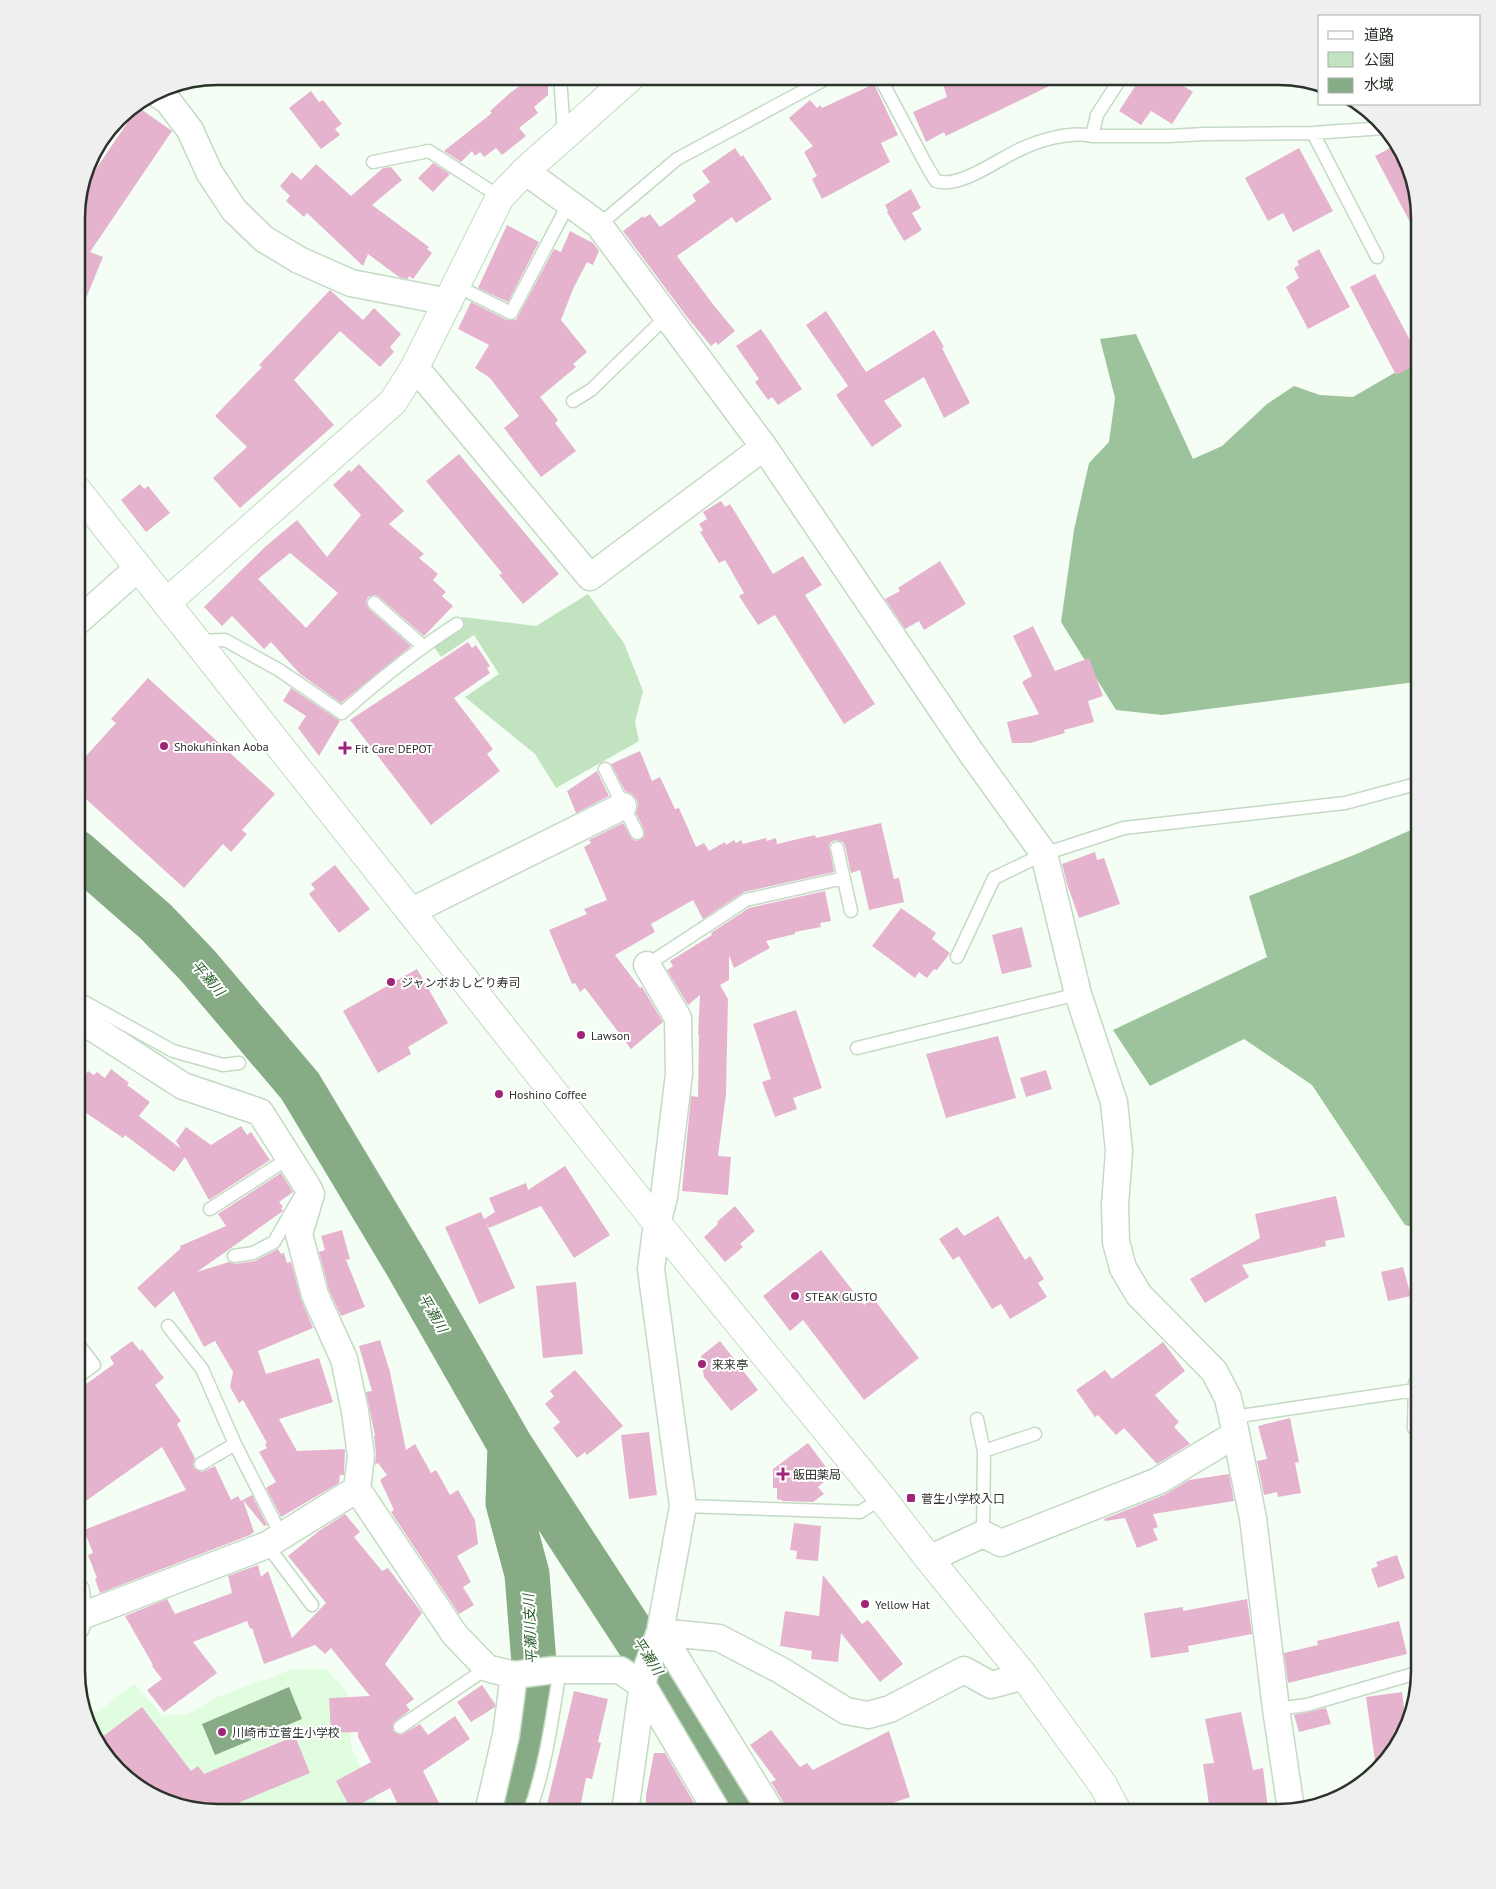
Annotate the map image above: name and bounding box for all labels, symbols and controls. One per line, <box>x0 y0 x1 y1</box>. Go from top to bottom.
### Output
legend <box>1318 15 1481 105</box>
text: 道路 <box>1364 25 1394 44</box>
text: 公園 <box>1364 50 1394 69</box>
text: 水域 <box>1364 75 1394 94</box>
place label: Shokuhinkan Aoba <box>174 739 269 754</box>
marker: Shokuhinkan Aoba <box>158 740 170 752</box>
place label: Fit Care DEPOT <box>355 741 433 756</box>
marker: Fit Care DEPOT <box>339 742 351 754</box>
water label: 平瀬川 <box>187 956 230 1001</box>
place label: ジャンボおしどり寿司 <box>401 975 520 990</box>
marker: ジャンボおしどり寿司 <box>385 976 397 988</box>
place label: Lawson <box>591 1028 630 1043</box>
marker: Lawson <box>575 1029 587 1041</box>
place label: Hoshino Coffee <box>509 1087 587 1102</box>
marker: Hoshino Coffee <box>493 1088 505 1100</box>
place label: STEAK GUSTO <box>805 1289 877 1304</box>
water label: 平瀬川 <box>415 1290 452 1337</box>
marker: STEAK GUSTO <box>789 1290 801 1302</box>
place label: 来来亭 <box>712 1357 748 1372</box>
marker: 来来亭 <box>696 1358 708 1370</box>
place label: 飯田薬局 <box>793 1467 841 1482</box>
marker: 飯田薬局 <box>777 1468 789 1480</box>
place label: 菅生小学校入口 <box>921 1491 1005 1506</box>
marker: 菅生小学校入口 <box>905 1492 917 1504</box>
water label: 平瀬川支川 <box>519 1592 541 1664</box>
place label: Yellow Hat <box>875 1597 930 1612</box>
marker: Yellow Hat <box>859 1598 871 1610</box>
water label: 平瀬川 <box>629 1633 668 1680</box>
place label: 川崎市立菅生小学校 <box>232 1725 340 1740</box>
marker: 川崎市立菅生小学校 <box>216 1726 228 1738</box>

